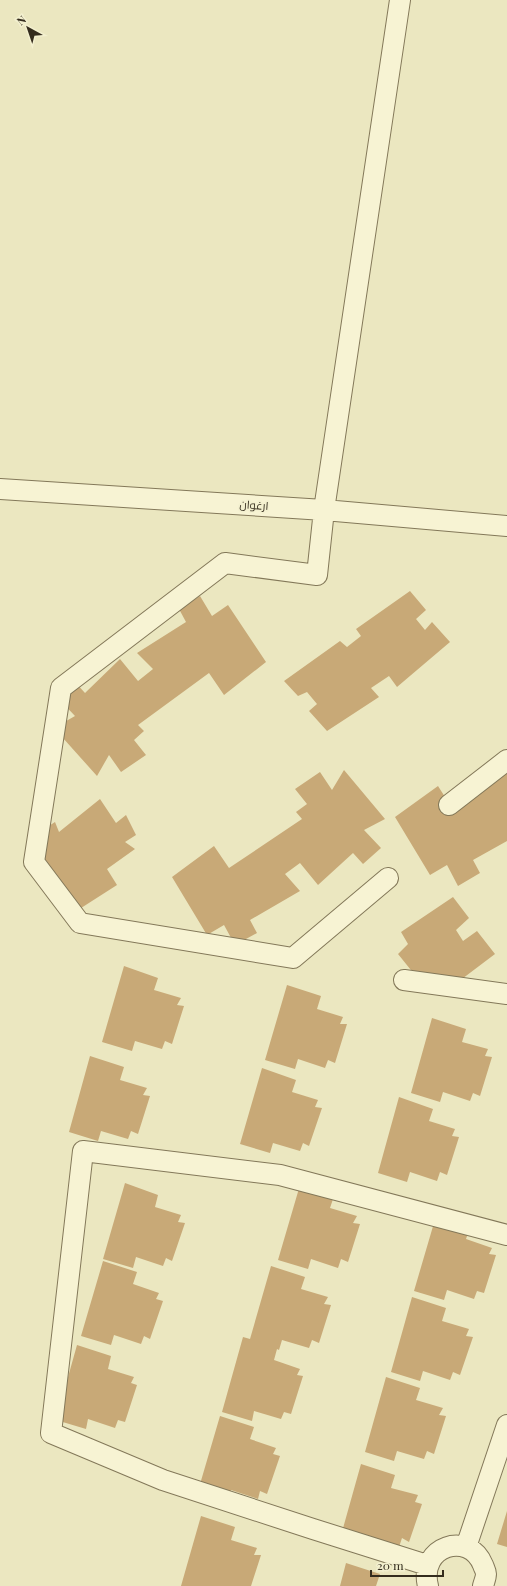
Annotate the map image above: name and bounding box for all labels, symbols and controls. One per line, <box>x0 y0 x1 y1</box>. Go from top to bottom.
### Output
north arrow <box>8 8 48 48</box>
text: N <box>13 12 29 28</box>
street label: ارغوان <box>239 496 269 513</box>
scale bar <box>371 1552 443 1578</box>
text: 20 m <box>377 1557 404 1573</box>

